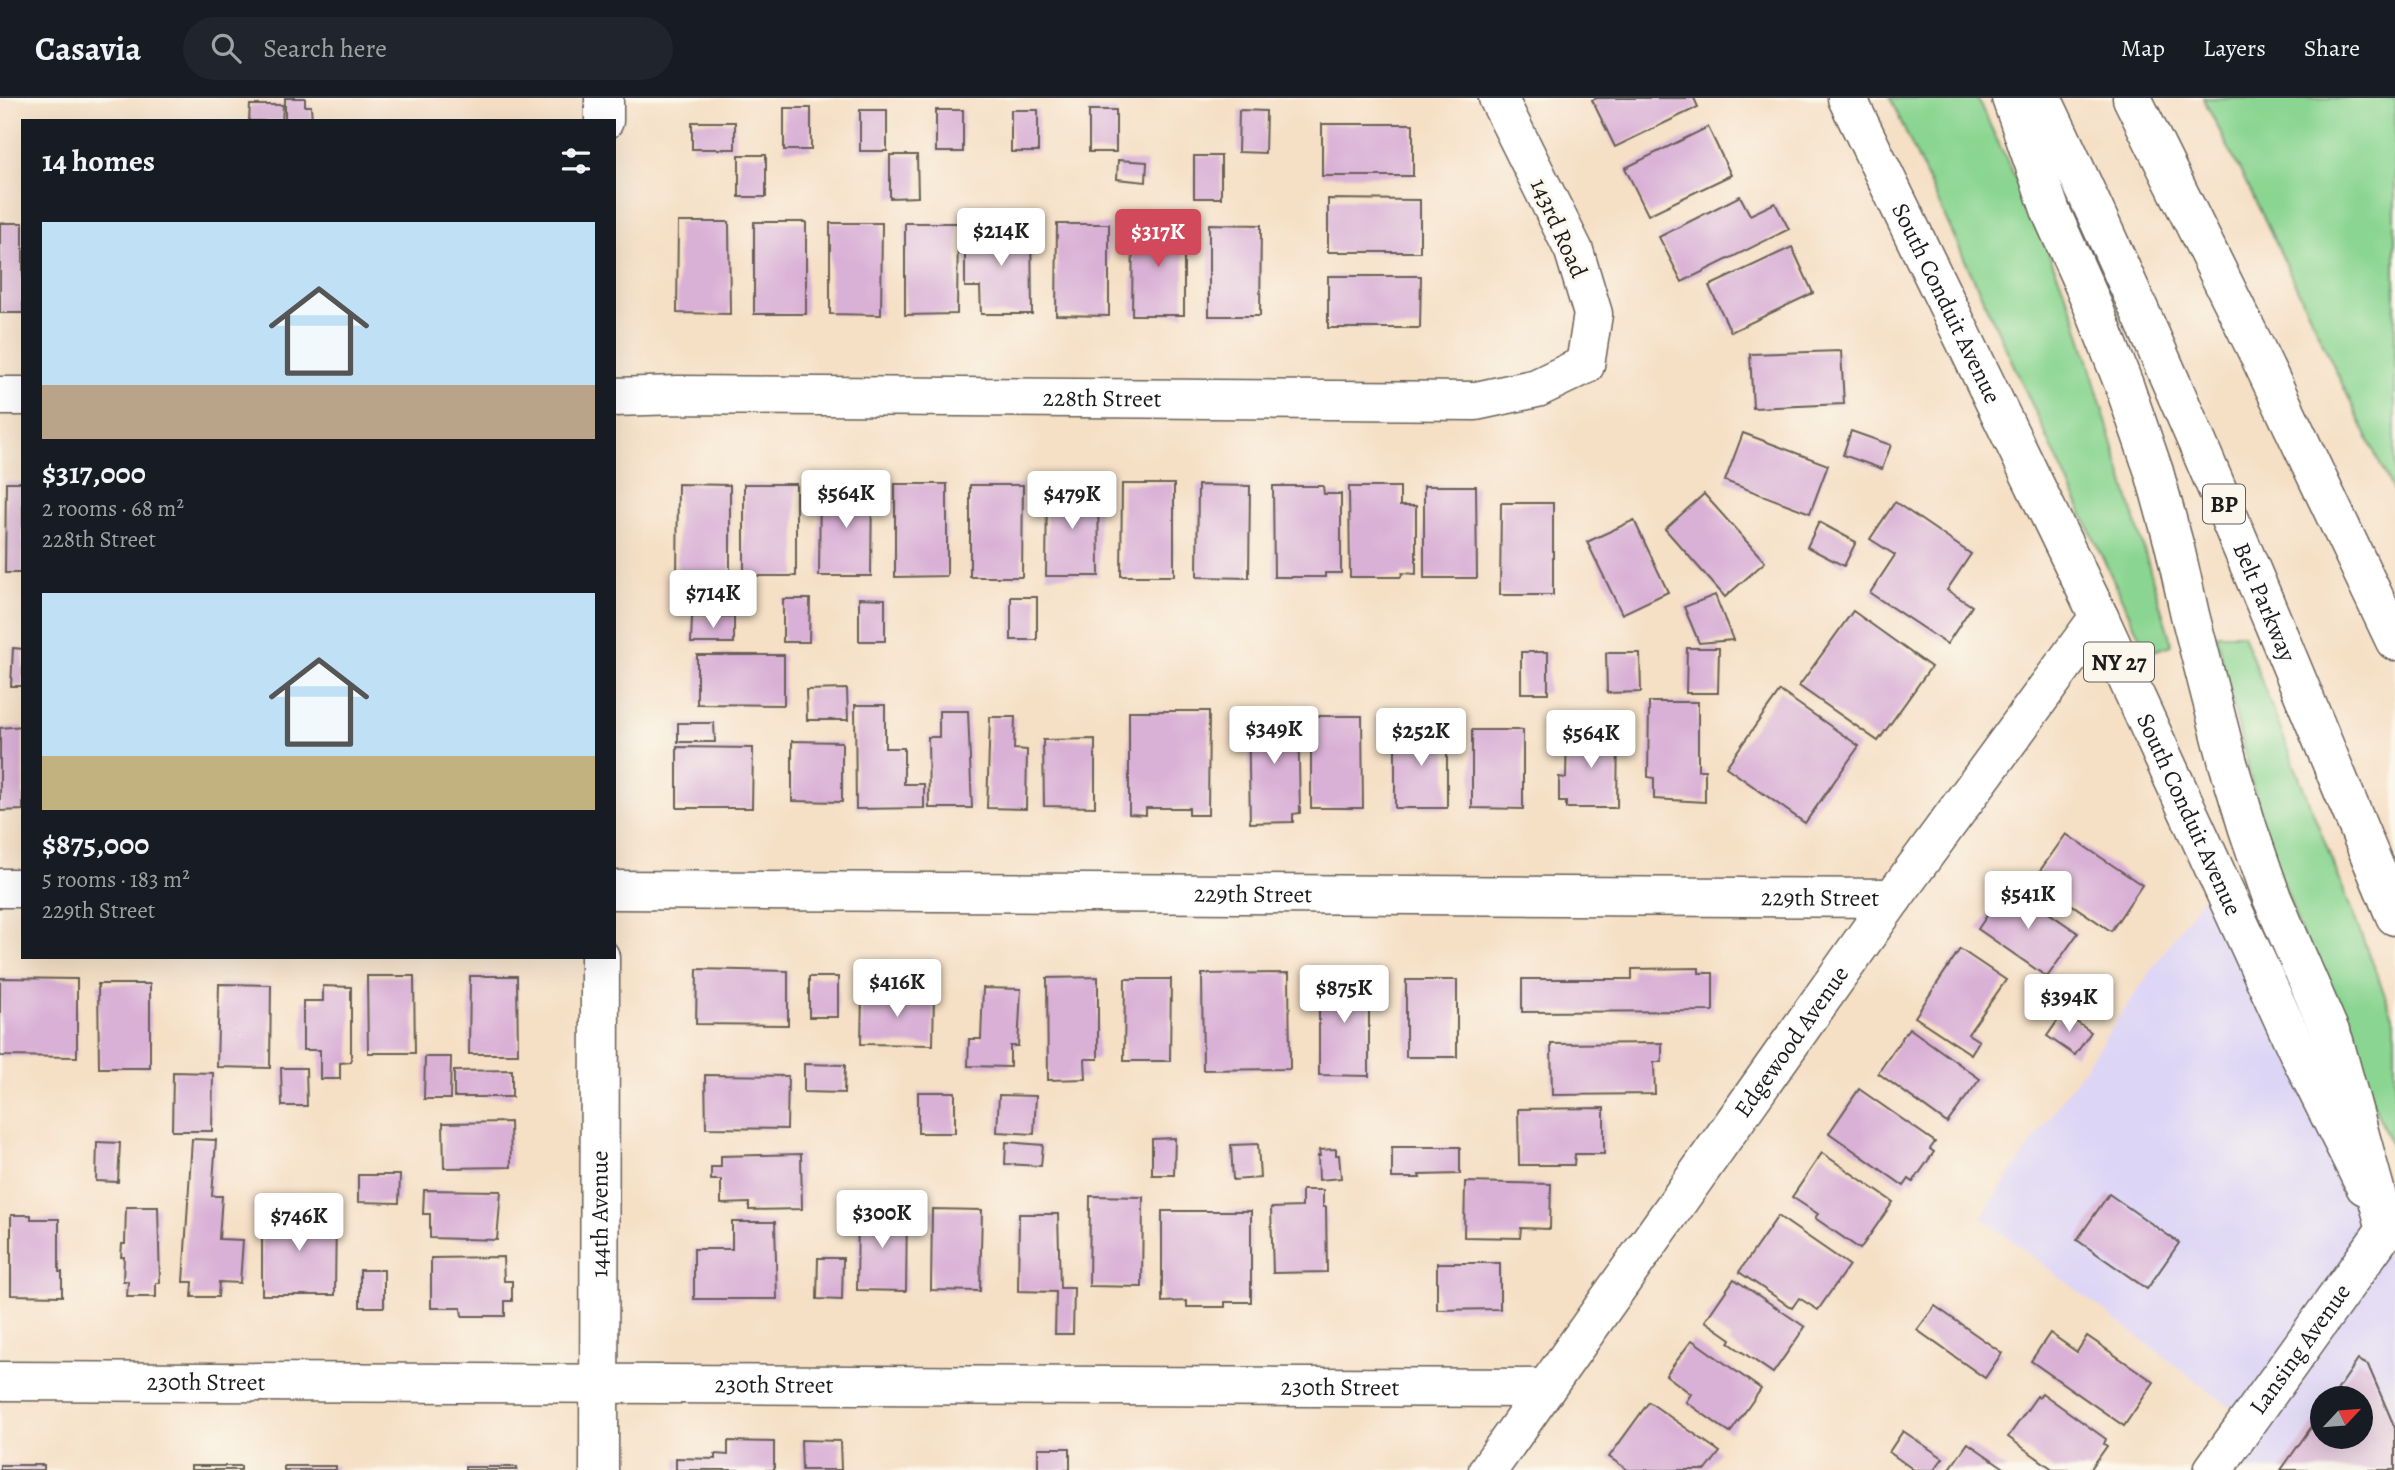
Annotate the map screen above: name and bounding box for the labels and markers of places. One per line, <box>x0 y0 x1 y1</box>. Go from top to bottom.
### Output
pin: $214K <box>952 208 1050 268</box>
pin: $317K <box>1109 209 1207 269</box>
pin: $564K <box>797 470 895 530</box>
pin: $479K <box>1023 472 1121 531</box>
pin: $714K <box>664 570 762 630</box>
pin: $349K <box>1225 706 1323 766</box>
pin: $252K <box>1372 708 1470 768</box>
pin: $564K <box>1542 710 1640 770</box>
pin: $541K <box>1979 872 2077 931</box>
pin: $416K <box>848 960 946 1019</box>
pin: $875K <box>1295 965 1393 1025</box>
pin: $394K <box>2020 974 2118 1034</box>
pin: $300K <box>833 1190 931 1250</box>
pin: $746K <box>250 1194 348 1253</box>

